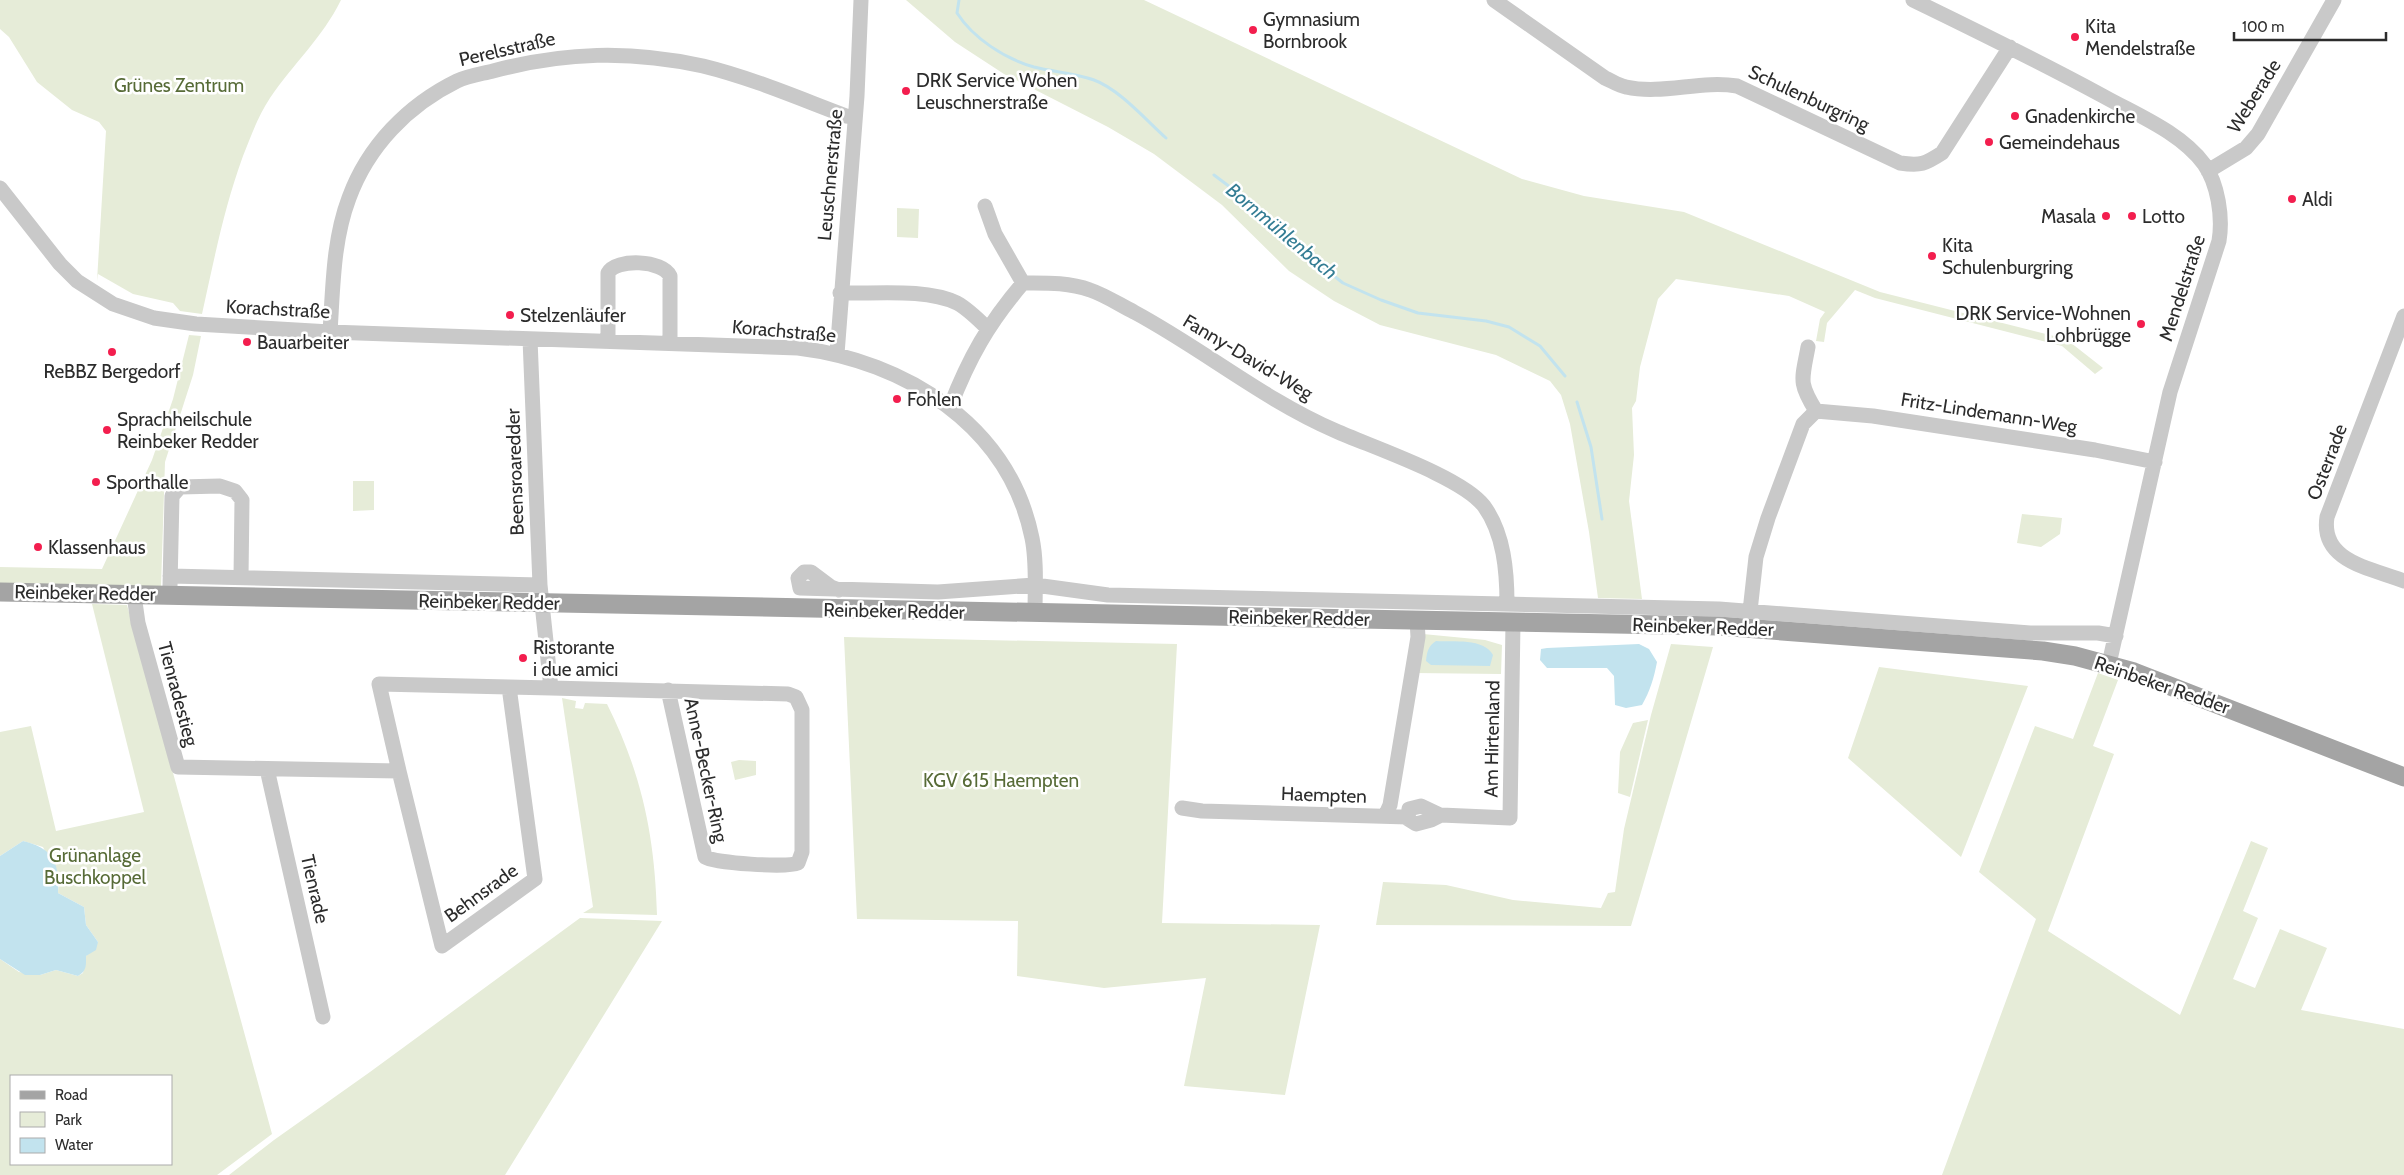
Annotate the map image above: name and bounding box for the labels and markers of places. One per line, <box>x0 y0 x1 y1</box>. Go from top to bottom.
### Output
place label: Gymnasium Bornbrook <box>1263 8 1360 53</box>
place label: Kita Mendelstraße <box>2085 15 2195 60</box>
marker: Gymnasium Bornbrook <box>1247 24 1259 36</box>
marker: Kita Mendelstraße <box>2069 31 2081 43</box>
place label: DRK Service Wohen Leuschnerstraße <box>916 69 1077 114</box>
marker: DRK Service Wohen Leuschnerstraße <box>900 85 912 97</box>
place label: Gnadenkirche <box>2025 105 2136 128</box>
marker: Gnadenkirche <box>2009 110 2021 122</box>
place label: Gemeindehaus <box>1999 131 2120 154</box>
marker: Gemeindehaus <box>1983 136 1995 148</box>
place label: Aldi <box>2302 188 2333 211</box>
marker: Aldi <box>2286 193 2298 205</box>
place label: Masala <box>2041 205 2096 228</box>
place label: Lotto <box>2142 205 2185 228</box>
marker: Masala <box>2100 210 2112 222</box>
marker: Lotto <box>2126 210 2138 222</box>
place label: Kita Schulenburgring <box>1942 234 2073 279</box>
marker: Kita Schulenburgring <box>1926 250 1938 262</box>
place label: DRK Service-Wohnen Lohbrügge <box>1955 302 2131 347</box>
place label: Stelzenläufer <box>520 304 626 327</box>
marker: Stelzenläufer <box>504 309 516 321</box>
marker: DRK Service-Wohnen Lohbrügge <box>2135 318 2147 330</box>
place label: Bauarbeiter <box>257 331 349 354</box>
marker: Bauarbeiter <box>241 336 253 348</box>
marker: ReBBZ Bergedorf <box>106 346 118 358</box>
place label: ReBBZ Bergedorf <box>43 360 181 383</box>
place label: Fohlen <box>907 388 962 411</box>
marker: Fohlen <box>891 393 903 405</box>
place label: Sprachheilschule Reinbeker Redder <box>117 408 259 453</box>
marker: Sprachheilschule Reinbeker Redder <box>101 424 113 436</box>
place label: Sporthalle <box>106 471 189 494</box>
marker: Sporthalle <box>90 476 102 488</box>
place label: Klassenhaus <box>48 536 146 559</box>
marker: Klassenhaus <box>32 541 44 553</box>
place label: Ristorante i due amici <box>533 636 618 681</box>
marker: Ristorante i due amici <box>517 652 529 664</box>

